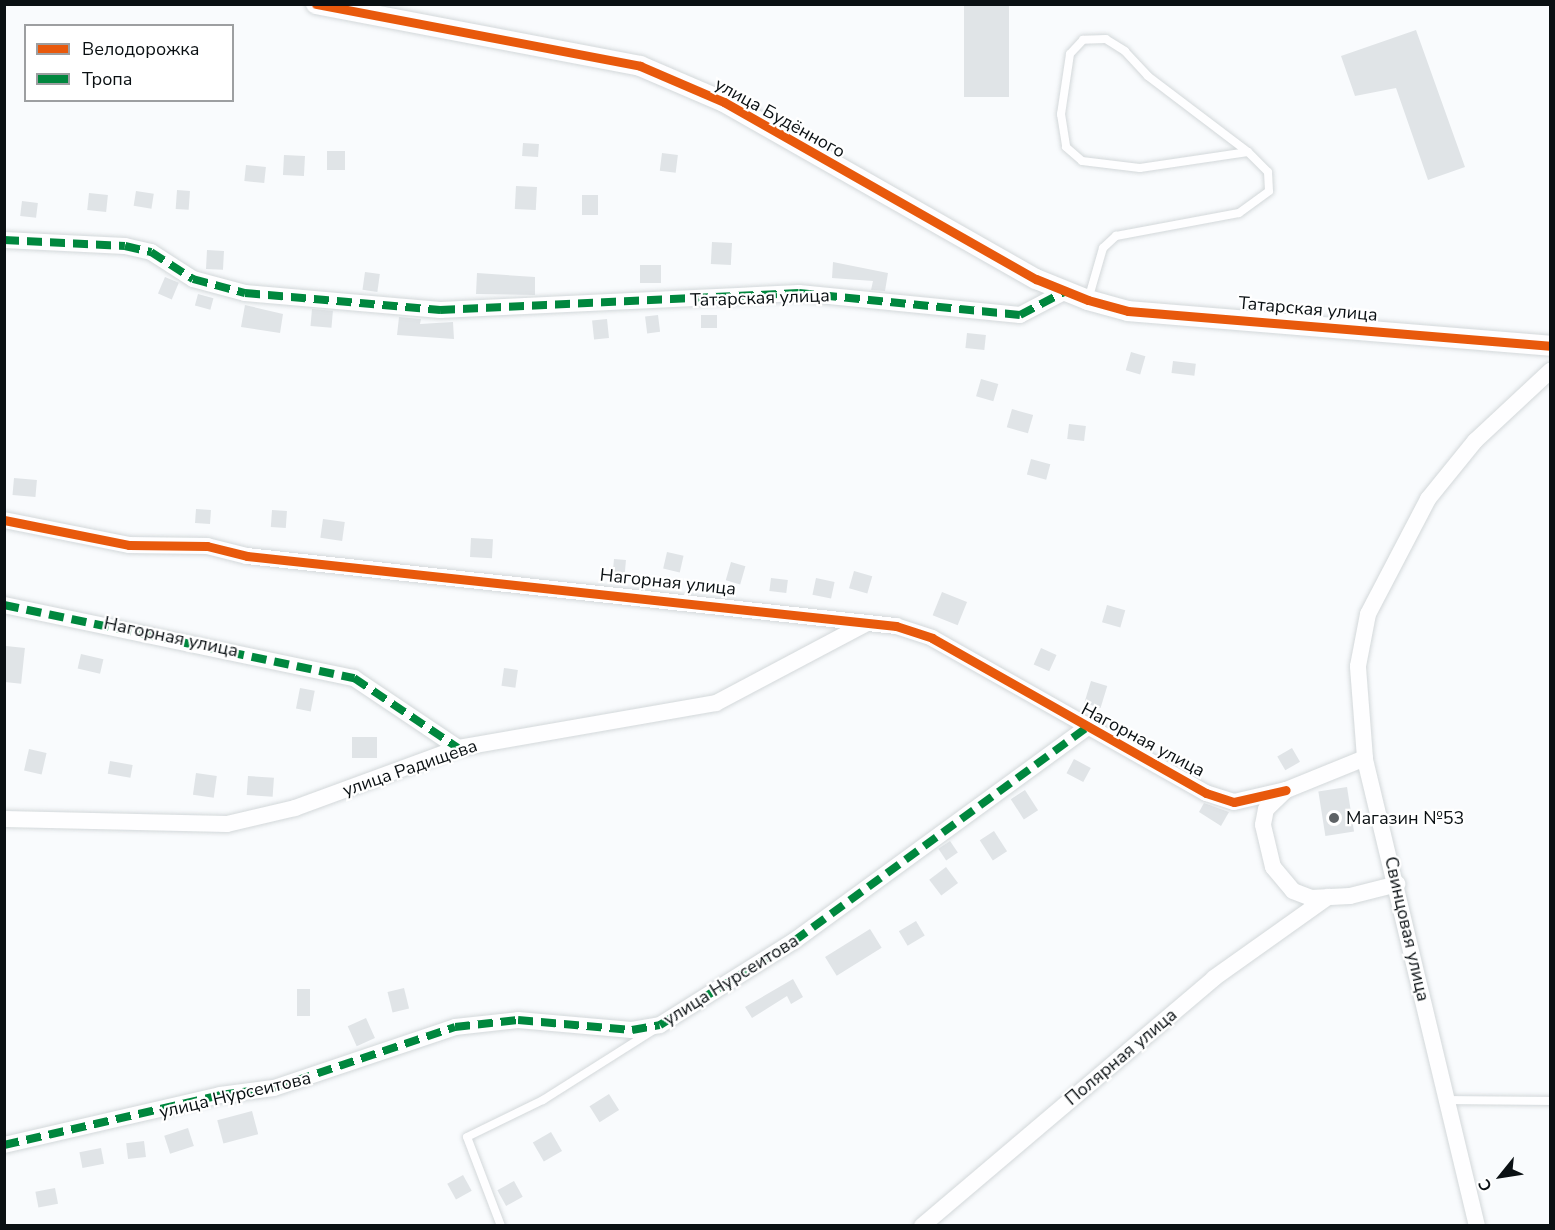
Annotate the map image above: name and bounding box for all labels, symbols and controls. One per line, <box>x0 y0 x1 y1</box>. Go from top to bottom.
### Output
legend <box>24 24 234 102</box>
text: Велодорожка <box>82 37 199 61</box>
text: Тропа <box>82 67 133 91</box>
street label: улица Будённого <box>711 73 849 163</box>
street label: Татарская улица <box>690 285 830 311</box>
street label: Татарская улица <box>1237 292 1379 326</box>
street label: Нагорная улица <box>599 564 737 600</box>
street label: Нагорная улица <box>102 612 240 662</box>
street label: Нагорная улица <box>1077 698 1209 782</box>
street label: улица Радищева <box>340 735 480 801</box>
place label: Магазин №53 <box>1346 807 1464 829</box>
marker: Магазин №53 <box>1327 811 1341 825</box>
street label: Свинцовая улица <box>1380 854 1434 1004</box>
street label: улица Нурсеитова <box>660 930 802 1030</box>
street label: Полярная улица <box>1061 1004 1181 1110</box>
street label: улица Нурсеитова <box>157 1067 313 1123</box>
north arrow <box>1471 1146 1531 1206</box>
text: С <box>1473 1175 1498 1195</box>

